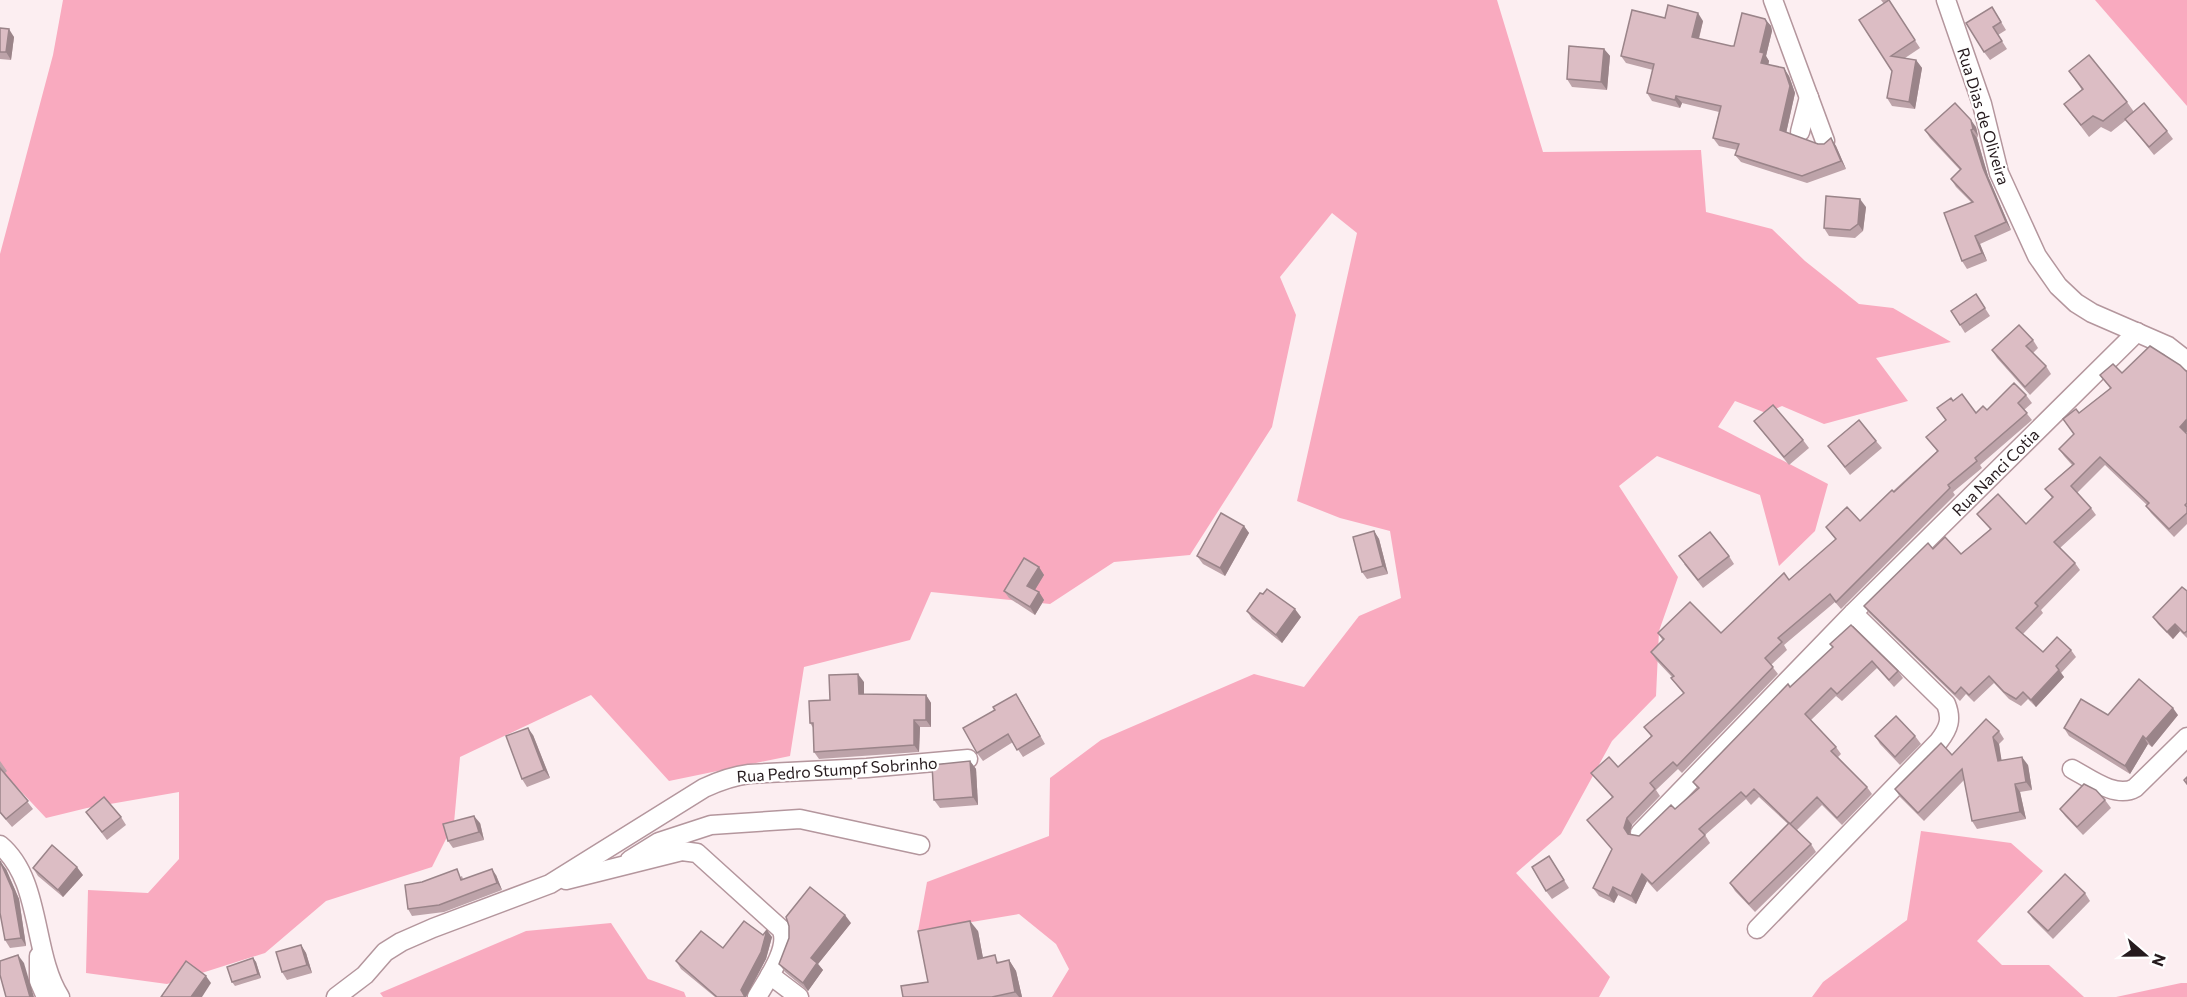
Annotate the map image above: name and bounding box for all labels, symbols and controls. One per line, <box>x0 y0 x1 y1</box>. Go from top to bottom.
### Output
street label: Rua Dias de Oliveira <box>1954 45 2014 187</box>
street label: Rua Nanci Cotia <box>1948 425 2042 519</box>
street label: Rua Pedro Stumpf Sobrinho <box>736 752 938 786</box>
north arrow <box>2115 925 2175 985</box>
text: N <box>2149 951 2171 969</box>

